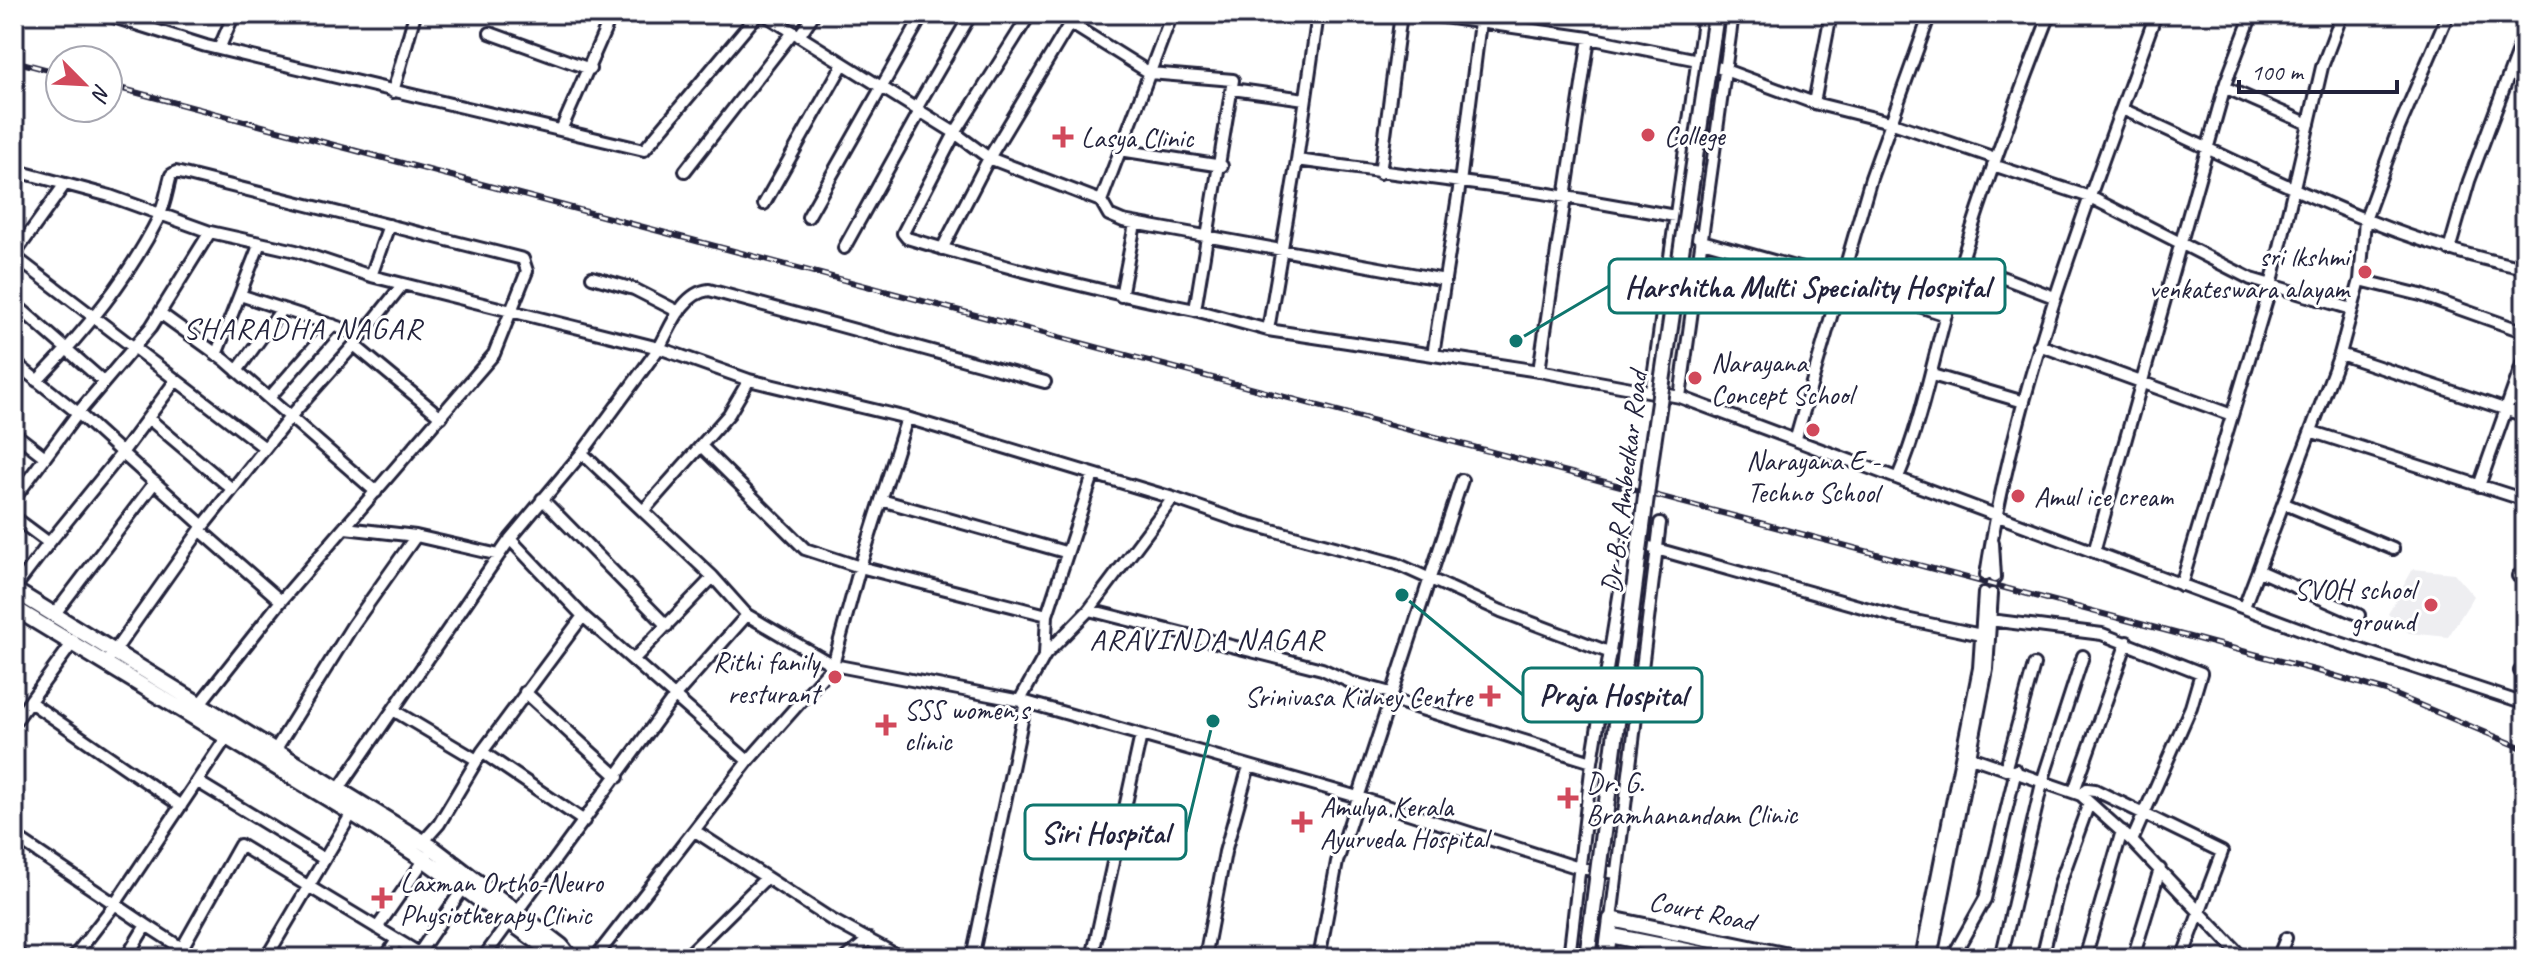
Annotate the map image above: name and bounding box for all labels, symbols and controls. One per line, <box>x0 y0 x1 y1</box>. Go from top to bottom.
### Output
north arrow <box>44 44 124 124</box>
scale bar <box>2239 44 2397 94</box>
text: 100 m <box>2251 57 2305 87</box>
text: N <box>84 80 117 107</box>
place label: College <box>1664 118 1727 153</box>
place label: Lasya Clinic <box>1081 120 1195 155</box>
marker: Lasya Clinic <box>1052 126 1074 148</box>
marker: College <box>1639 126 1657 144</box>
place label: sri lkshmi venkateswara alayam <box>2149 239 2353 306</box>
callout: Harshitha Multi Speciality Hospital <box>1609 259 2005 313</box>
marker: sri lkshmi venkateswara alayam <box>2356 263 2374 281</box>
text: Harshitha Multi Speciality Hospital <box>1625 268 1995 306</box>
district label: SHARADHA NAGAR <box>183 309 425 347</box>
place label: Narayana Concept School <box>1711 345 1858 412</box>
street label: Dr B.R Ambedkar Road <box>1593 365 1655 595</box>
marker: Narayana Concept School <box>1686 369 1704 387</box>
marker: Narayana E - Techno School <box>1804 421 1822 439</box>
place label: Narayana E - Techno School <box>1746 443 1884 510</box>
place label: Amul ice cream <box>2034 479 2175 514</box>
marker: Amul ice cream <box>2009 487 2027 505</box>
place label: SVOH school ground <box>2294 572 2420 639</box>
marker: SVOH school ground <box>2422 596 2440 614</box>
district label: ARAVINDA NAGAR <box>1089 620 1326 658</box>
place label: Rithi fanily resturant <box>713 644 823 711</box>
marker: Rithi fanily resturant <box>826 668 844 686</box>
callout: Praja Hospital <box>1523 668 1702 722</box>
text: Praja Hospital <box>1539 676 1692 714</box>
place label: Srinivasa Kidney Centre <box>1244 679 1474 714</box>
marker: Srinivasa Kidney Centre <box>1479 685 1501 707</box>
place label: SSS women,s clinic <box>904 692 1031 759</box>
marker: SSS women,s clinic <box>875 714 897 736</box>
place label: Dr. G. Bramhanandam Clinic <box>1586 765 1799 832</box>
marker: Dr. G. Bramhanandam Clinic <box>1557 787 1579 809</box>
place label: Amulya Kerala Ayurveda Hospital <box>1320 789 1493 856</box>
callout: Siri Hospital <box>1025 805 1186 859</box>
marker: Amulya Kerala Ayurveda Hospital <box>1291 811 1313 833</box>
text: Siri Hospital <box>1041 814 1175 852</box>
place label: Laxman Ortho-Neuro Physiotherapy Clinic <box>400 865 605 932</box>
street label: Court Road <box>1646 883 1762 940</box>
marker: Laxman Ortho-Neuro Physiotherapy Clinic <box>371 887 393 909</box>

